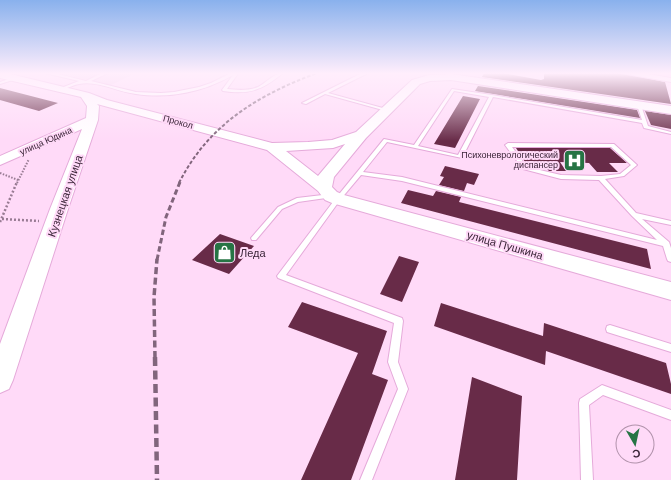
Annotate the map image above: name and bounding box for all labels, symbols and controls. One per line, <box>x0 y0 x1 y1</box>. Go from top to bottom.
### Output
street label: Прокол <box>162 112 194 132</box>
street label: улица Юдина <box>18 124 74 158</box>
hospital icon: Психоневрологический диспансер <box>561 147 587 173</box>
place label: Психоневрологический диспансер <box>461 149 558 171</box>
street label: Кузнецкая улица <box>44 152 86 239</box>
street label: улица Пушкина <box>465 227 546 263</box>
shop icon: Леда <box>211 240 237 266</box>
place label: Леда <box>240 246 267 260</box>
north arrow <box>615 424 655 464</box>
text: С <box>631 446 642 461</box>

